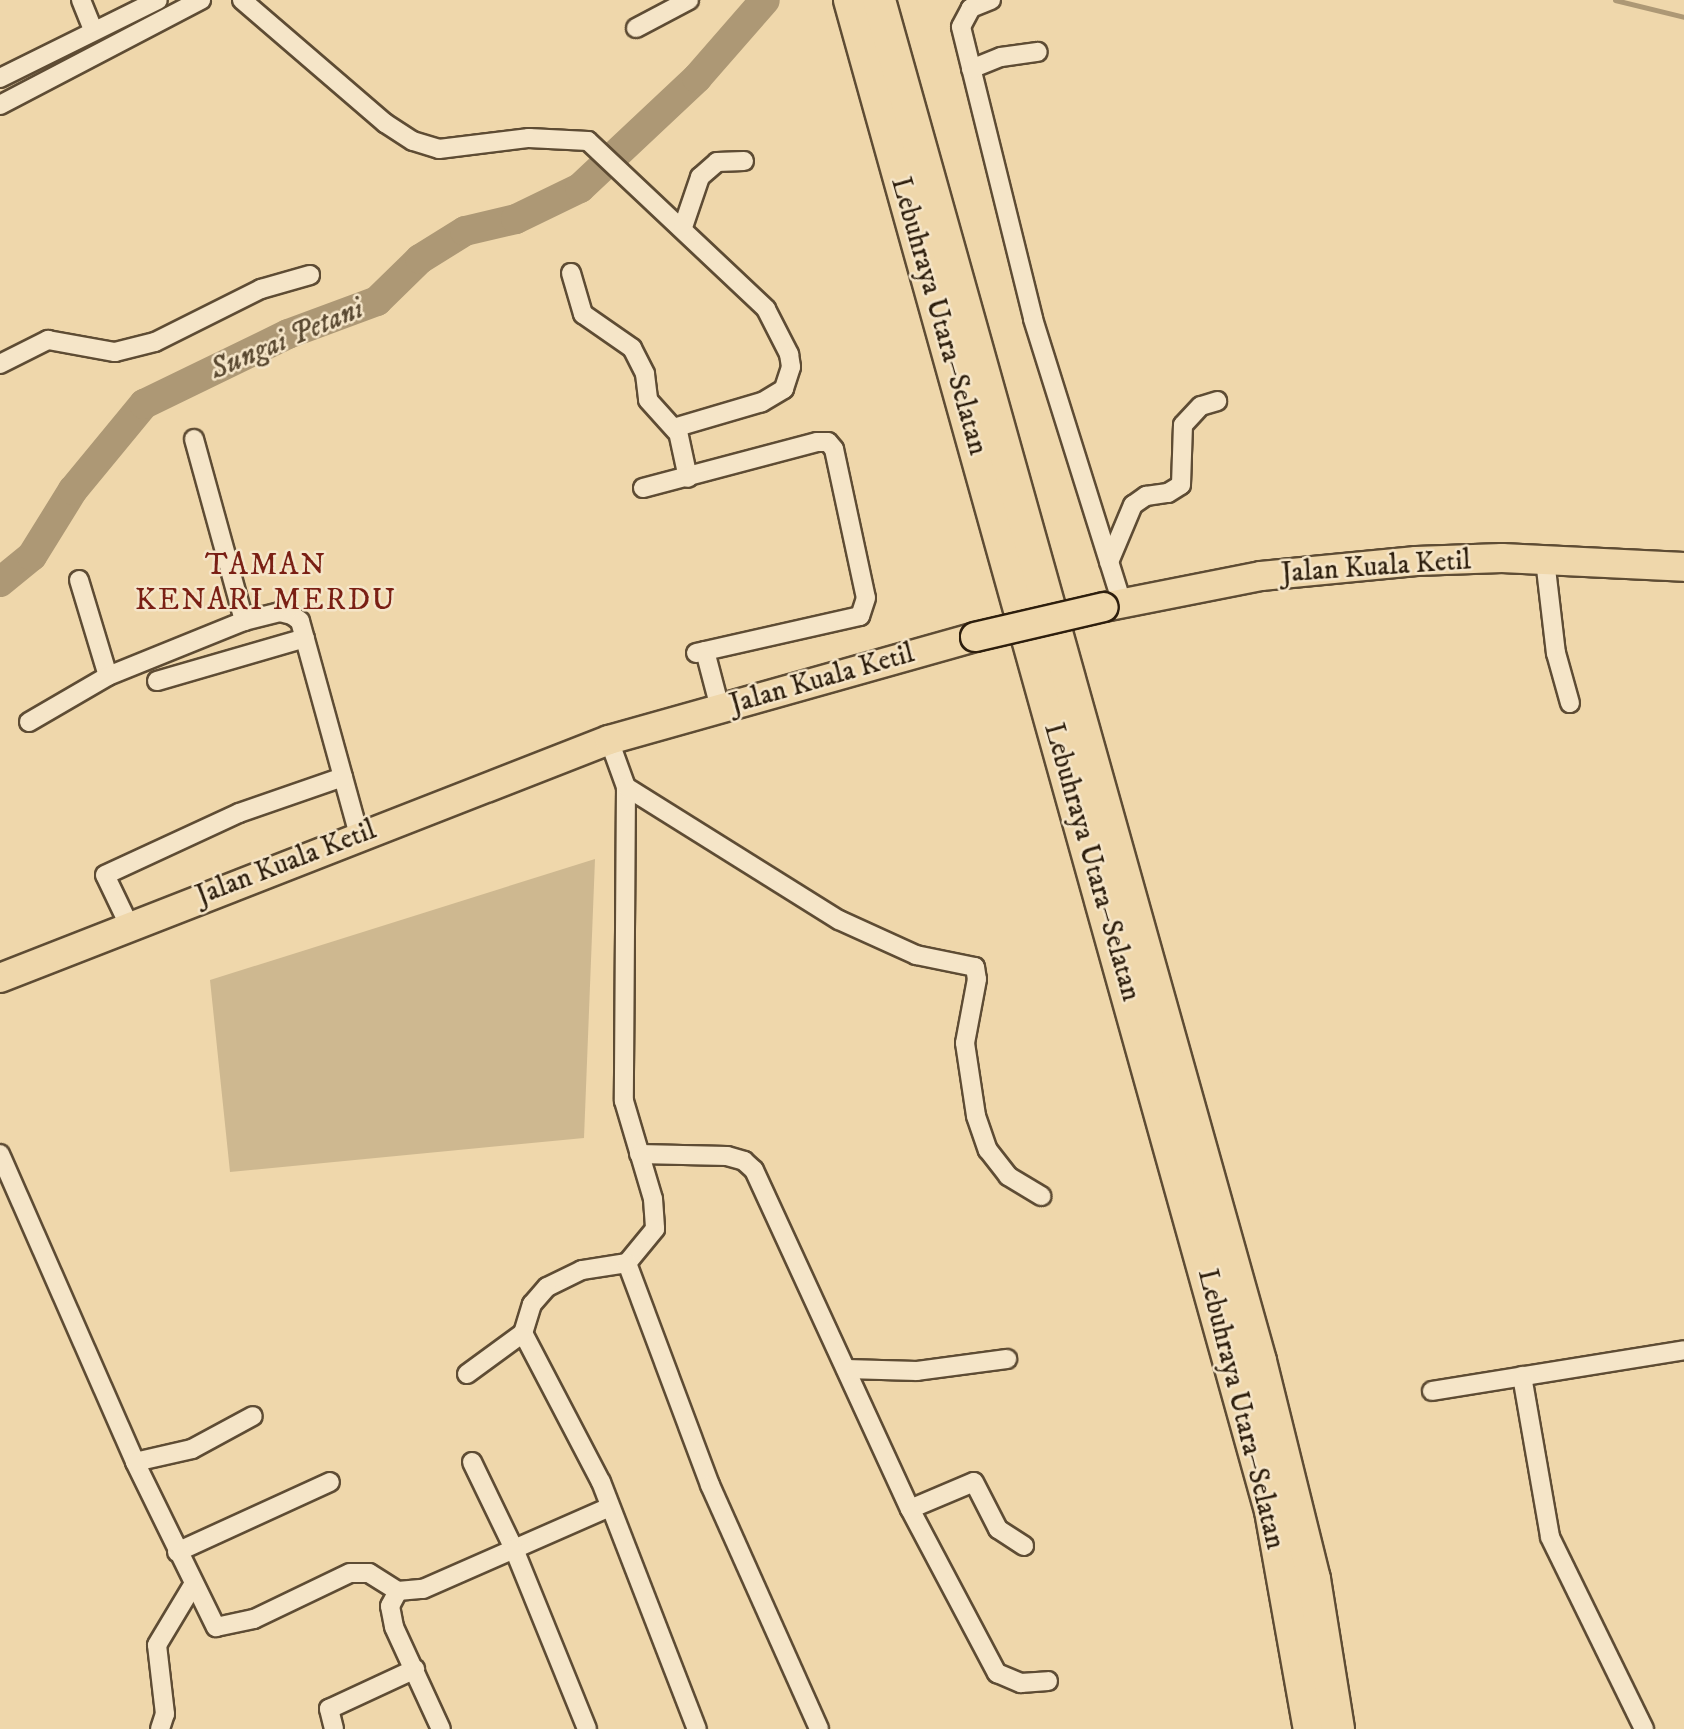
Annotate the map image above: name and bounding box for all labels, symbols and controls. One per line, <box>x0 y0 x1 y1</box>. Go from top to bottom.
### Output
street label: Lebuhraya Utara–Selatan <box>883 173 995 459</box>
water label: Sungai Petani <box>205 292 369 388</box>
street label: Jalan Kuala Ketil <box>1280 544 1472 590</box>
district label: TAMAN KENARI MERDU <box>136 548 396 618</box>
street label: Jalan Kuala Ketil <box>726 637 918 721</box>
street label: Lebuhraya Utara–Selatan <box>1036 719 1148 1005</box>
street label: Jalan Kuala Ketil <box>191 813 381 913</box>
street label: Lebuhraya Utara–Selatan <box>1190 1265 1292 1553</box>

